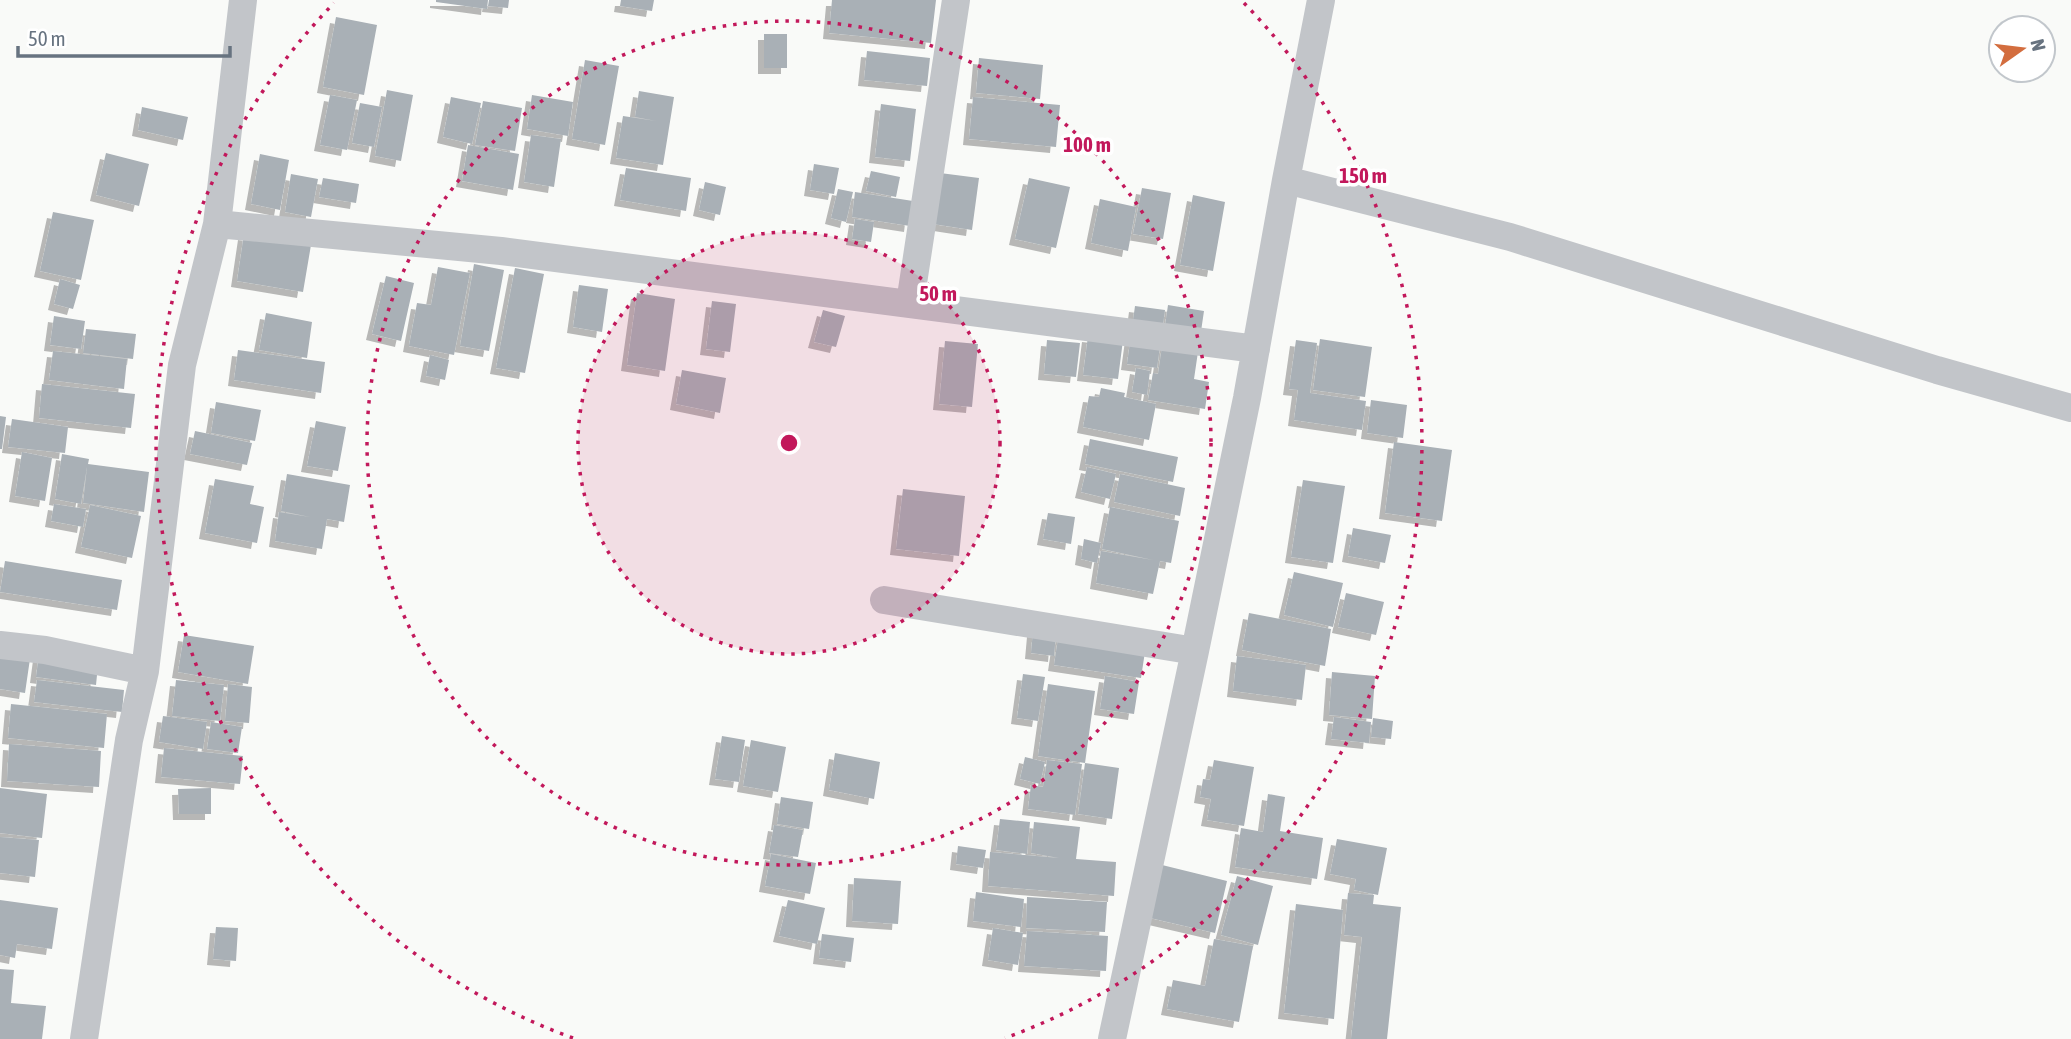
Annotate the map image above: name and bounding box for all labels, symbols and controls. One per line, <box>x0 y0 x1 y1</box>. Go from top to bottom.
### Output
scale bar <box>18 14 229 58</box>
north arrow <box>1987 14 2057 84</box>
text: 50 m <box>28 26 66 50</box>
text: N <box>2026 37 2051 53</box>
text: 100 m <box>1063 132 1111 156</box>
text: 150 m <box>1339 163 1387 187</box>
text: 50 m <box>919 281 957 305</box>
centre of rings <box>777 431 801 455</box>

